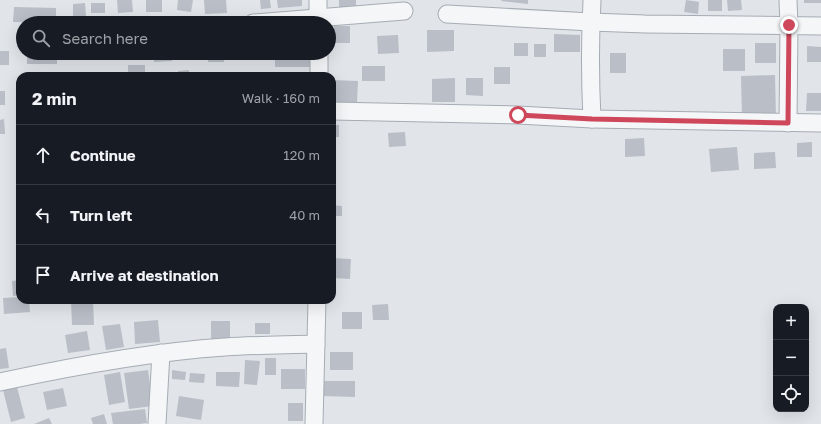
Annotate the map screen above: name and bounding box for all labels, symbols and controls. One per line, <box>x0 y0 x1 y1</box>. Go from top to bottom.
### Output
search box <box>16 16 336 60</box>
route end <box>780 16 798 34</box>
icon: search <box>30 27 52 49</box>
text: Search here <box>62 29 148 47</box>
text: 2 min <box>32 88 76 109</box>
text: Walk · 160 m <box>242 90 320 106</box>
route start <box>509 106 527 124</box>
icon: ahead <box>32 144 54 166</box>
text: Continue <box>70 146 136 164</box>
text: 120 m <box>283 147 320 163</box>
icon: left <box>32 204 54 226</box>
text: Turn left <box>70 206 132 224</box>
text: 40 m <box>289 207 320 223</box>
icon: arrive <box>32 264 54 286</box>
text: Arrive at destination <box>70 266 219 284</box>
map controls <box>773 304 809 412</box>
button: + <box>773 304 809 340</box>
button: − <box>773 340 809 376</box>
button: locate <box>773 376 809 412</box>

